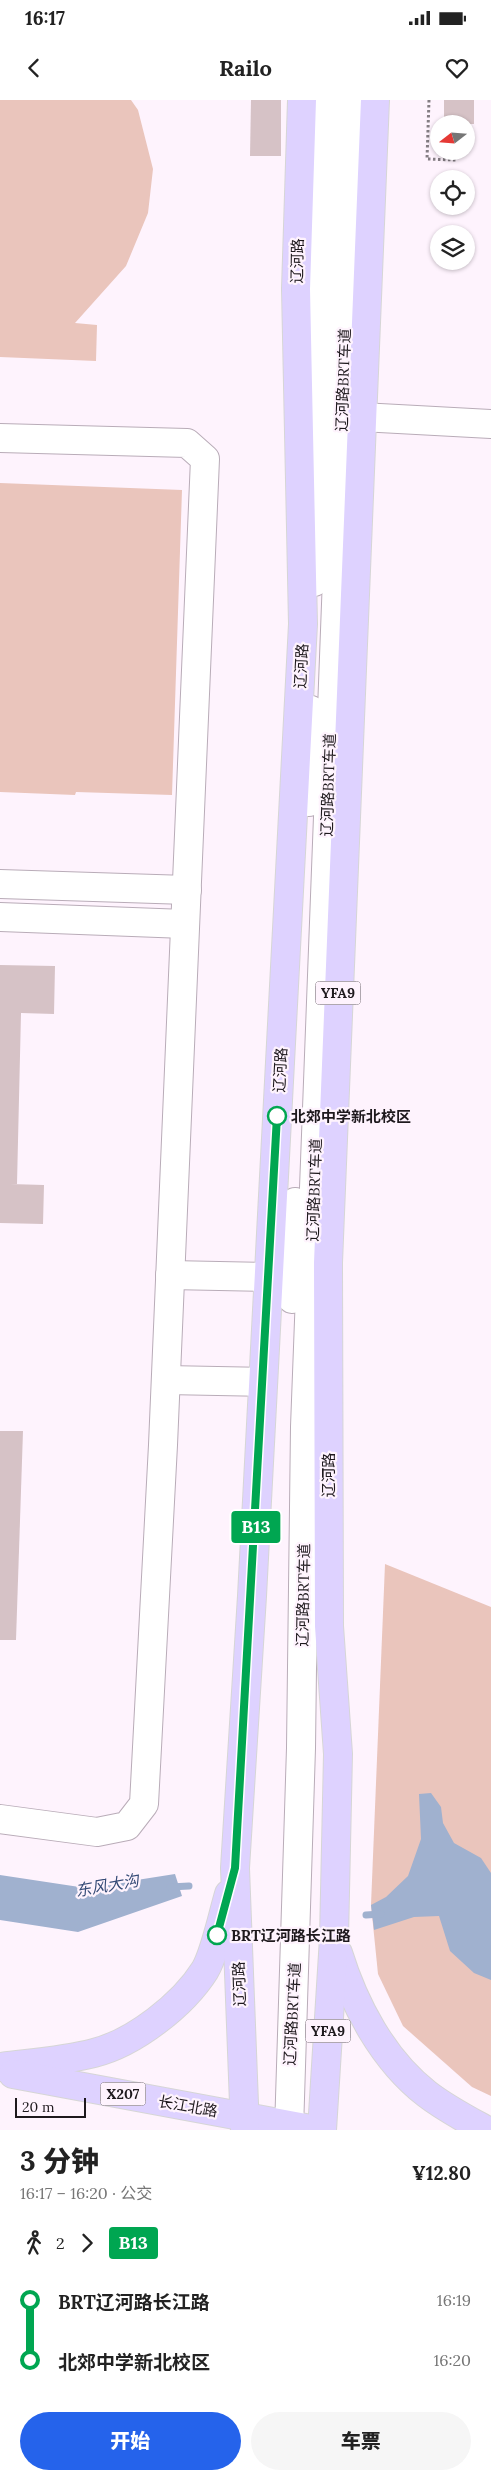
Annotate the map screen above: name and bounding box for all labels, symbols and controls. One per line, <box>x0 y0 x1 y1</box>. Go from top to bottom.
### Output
text: 16:17 <box>25 6 65 30</box>
icon: back <box>20 54 48 82</box>
text: Railo <box>219 54 272 82</box>
icon: heart <box>443 54 471 82</box>
north arrow <box>430 115 475 160</box>
map controls <box>430 115 475 270</box>
button: locate <box>430 170 475 215</box>
button: layers <box>430 225 475 270</box>
street label: 辽河路 <box>287 238 307 284</box>
street label: 辽河路BRT车道 <box>332 328 354 432</box>
street label: 辽河路 <box>290 643 312 689</box>
street label: 辽河路BRT车道 <box>317 733 339 837</box>
road number: YFA9 <box>316 981 360 1004</box>
street label: 辽河路 <box>269 1047 291 1093</box>
marker: 北郊中学新北校区 <box>267 1106 287 1126</box>
place label: 北郊中学新北校区 <box>291 1107 411 1126</box>
street label: 辽河路BRT车道 <box>303 1138 325 1242</box>
street label: 辽河路 <box>319 1452 338 1498</box>
line badge: B13 <box>227 1511 285 1543</box>
text: B13 <box>241 1515 271 1538</box>
street label: 辽河路BRT车道 <box>293 1543 313 1647</box>
water label: 东风大沟 <box>74 1869 142 1900</box>
marker: BRT辽河路长江路 <box>207 1925 227 1945</box>
place label: BRT辽河路长江路 <box>231 1926 351 1945</box>
street label: 辽河路 <box>229 1961 249 2007</box>
street label: 辽河路BRT车道 <box>280 1962 304 2066</box>
road number: YFA9 <box>306 2020 350 2042</box>
road number: X207 <box>100 2082 146 2106</box>
street label: 长江北路 <box>157 2091 219 2121</box>
scale bar <box>15 2095 86 2118</box>
text: 20 m <box>22 2098 54 2116</box>
text: 3 分钟 <box>20 2143 99 2179</box>
text: ¥12.80 <box>412 2161 471 2185</box>
text: 16:17 – 16:20 · 公交 <box>20 2183 152 2203</box>
icon: walk <box>20 2229 48 2257</box>
icon: forward <box>73 2229 101 2257</box>
text: B13 <box>119 2231 148 2254</box>
text: 2 <box>56 2233 65 2253</box>
text: BRT辽河路长江路 <box>58 2290 210 2314</box>
text: 16:19 <box>437 2290 471 2310</box>
text: 北郊中学新北校区 <box>58 2350 210 2374</box>
text: 16:20 <box>433 2350 471 2370</box>
button: 开始 <box>20 2412 241 2470</box>
button: 车票 <box>251 2412 471 2470</box>

